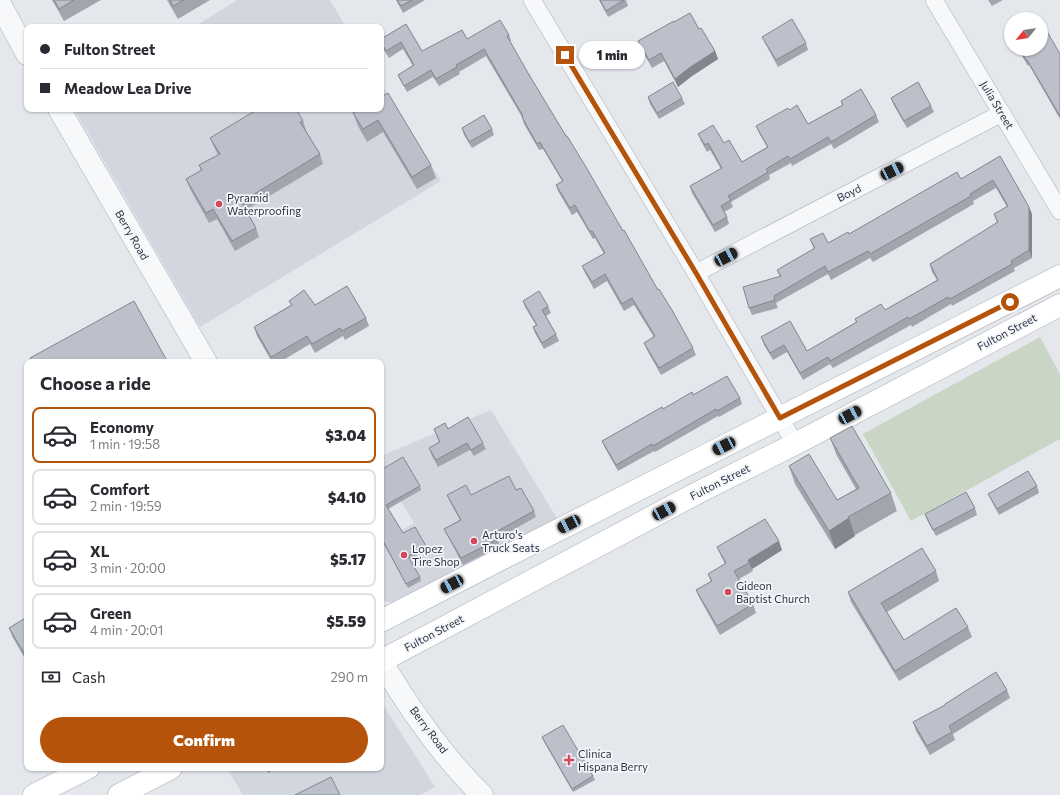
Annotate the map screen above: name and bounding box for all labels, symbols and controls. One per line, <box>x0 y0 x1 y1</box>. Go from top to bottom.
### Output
north arrow <box>1004 12 1048 56</box>
map controls <box>1004 12 1048 56</box>
text: Fulton Street <box>64 40 155 58</box>
callout: 1 min <box>579 41 645 69</box>
route end <box>556 46 574 64</box>
text: 1 min <box>596 47 628 63</box>
street label: Julia Street <box>977 78 1017 132</box>
text: Meadow Lea Drive <box>64 79 191 97</box>
car <box>879 160 905 182</box>
street label: Boyd <box>835 181 863 204</box>
place label: Pyramid Waterproofing <box>227 191 301 217</box>
marker: Pyramid Waterproofing <box>214 199 224 209</box>
street label: Berry Road <box>113 208 152 262</box>
car <box>713 246 739 268</box>
route start <box>1001 293 1019 311</box>
street label: Fulton Street <box>975 310 1039 353</box>
text: Choose a ride <box>40 372 151 394</box>
car <box>837 404 863 426</box>
icon: car <box>42 417 78 453</box>
text: Economy <box>90 418 154 436</box>
text: $3.04 <box>325 426 366 444</box>
car <box>711 435 737 457</box>
text: 1 min · 19:58 <box>90 436 160 452</box>
street label: Fulton Street <box>688 461 752 502</box>
icon: car <box>42 479 78 515</box>
text: Comfort <box>90 480 150 498</box>
text: $4.10 <box>328 488 366 506</box>
text: 2 min · 19:59 <box>90 498 162 514</box>
car <box>651 500 677 522</box>
car <box>556 513 582 535</box>
place label: Arturo's Truck Seats <box>482 528 540 554</box>
marker: Arturo's Truck Seats <box>469 536 479 546</box>
icon: car <box>42 541 78 577</box>
text: XL <box>90 542 109 560</box>
place label: Lopez Tire Shop <box>412 542 460 568</box>
text: $5.17 <box>330 550 366 568</box>
marker: Lopez Tire Shop <box>399 550 409 560</box>
text: 3 min · 20:00 <box>90 560 166 576</box>
car <box>439 573 465 595</box>
place label: Gideon Baptist Church <box>736 579 810 605</box>
marker: Gideon Baptist Church <box>723 587 733 597</box>
icon: car <box>42 603 78 639</box>
text: Green <box>90 604 131 622</box>
street label: Fulton Street <box>402 611 466 654</box>
text: $5.59 <box>326 612 366 630</box>
text: 4 min · 20:01 <box>90 622 163 638</box>
icon: cash <box>40 666 62 688</box>
text: Cash <box>72 668 106 686</box>
text: 290 m <box>331 669 368 685</box>
street label: Berry Road <box>408 704 451 756</box>
button: Confirm <box>40 717 368 763</box>
place label: Clinica Hispana Berry <box>578 747 648 773</box>
marker: Clinica Hispana Berry <box>563 754 575 766</box>

